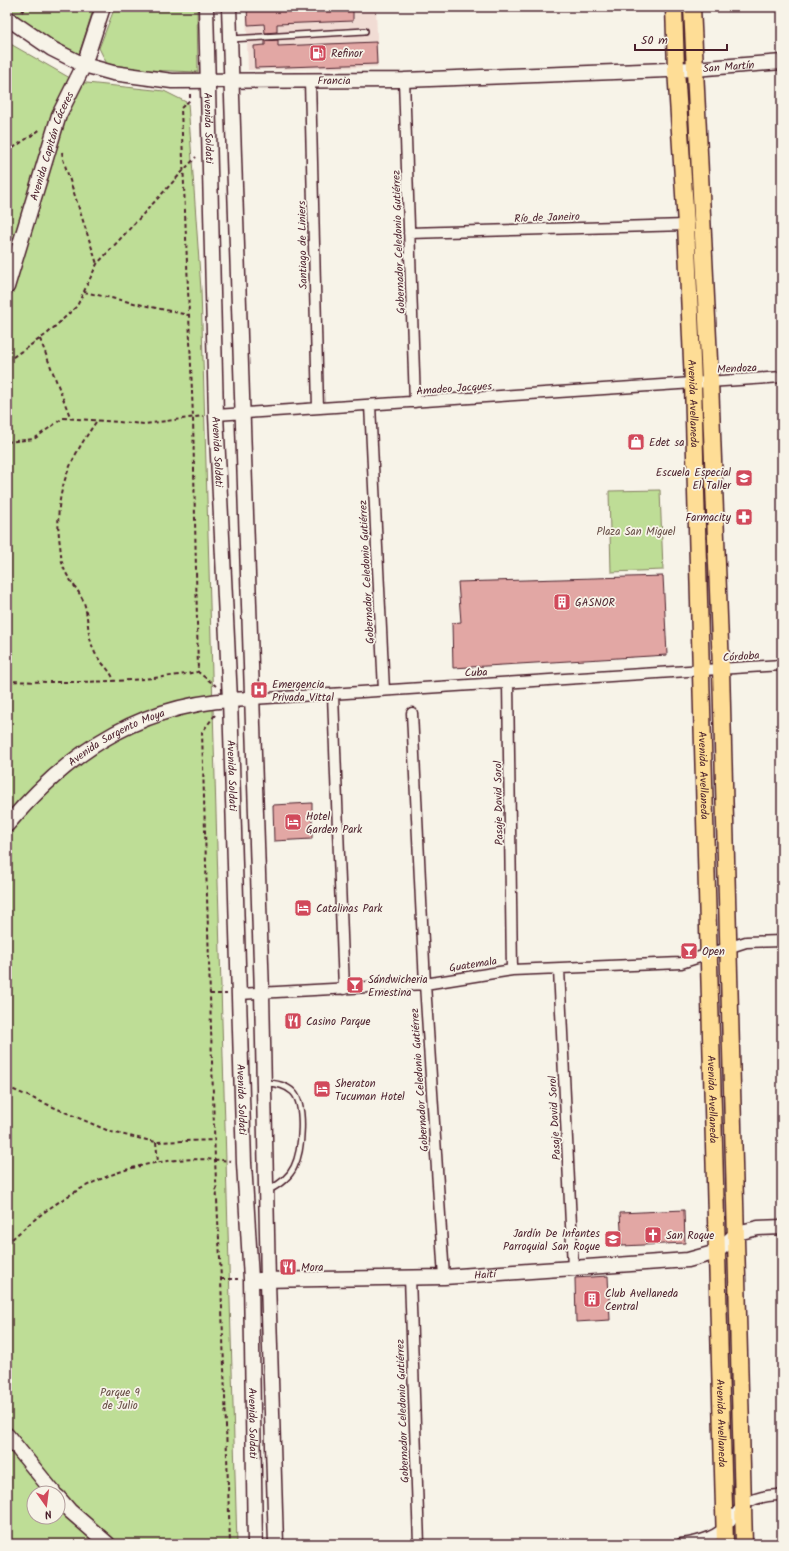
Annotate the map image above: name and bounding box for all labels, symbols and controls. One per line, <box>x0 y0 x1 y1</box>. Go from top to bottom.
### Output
scale bar <box>635 26 727 52</box>
text: 50 m <box>641 31 668 50</box>
fuel station icon: Refinor <box>308 43 328 63</box>
place label: Refinor <box>331 45 364 63</box>
street label: San Martín <box>702 56 755 78</box>
street label: Francia <box>317 72 351 90</box>
street label: Avenida Capitán Cáceres <box>26 88 79 203</box>
street label: Avenida Soldati <box>198 92 218 164</box>
street label: Gobernador Celedonio Gutiérrez <box>387 170 411 314</box>
street label: Santiago de Liniers <box>293 200 313 290</box>
street label: Río de Janeiro <box>514 208 580 228</box>
street label: Avenida Avellaneda <box>682 359 703 448</box>
street label: Mendoza <box>717 359 757 379</box>
street label: Amadeo Jacques <box>416 377 493 401</box>
street label: Avenida Soldati <box>206 416 228 488</box>
shop icon: Edet sa <box>626 432 646 452</box>
place label: Edet sa <box>649 434 684 452</box>
place label: Escuela Especial El Taller <box>656 464 732 495</box>
school or university icon: Escuela Especial El Taller <box>734 468 754 488</box>
street label: Gobernador Celedonio Gutiérrez <box>354 499 380 644</box>
pharmacy icon: Farmacity <box>734 507 754 527</box>
place label: Farmacity <box>686 509 732 527</box>
park label: Plaza San Miguel <box>597 523 676 541</box>
building icon: GASNOR <box>552 592 572 612</box>
place label: GASNOR <box>575 594 615 612</box>
street label: Córdoba <box>722 647 760 667</box>
street label: Cuba <box>464 663 488 683</box>
place label: Emergencia Privada Vittal <box>272 676 334 707</box>
hospital icon: Emergencia Privada Vittal <box>249 680 269 700</box>
street label: Avenida Sargento Moya <box>64 705 167 771</box>
street label: Avenida Avellaneda <box>693 731 713 820</box>
street label: Avenida Soldati <box>221 740 241 812</box>
street label: Pasaje David Sorol <box>489 760 509 845</box>
place label: Hotel Garden Park <box>306 808 363 839</box>
hotel icon: Hotel Garden Park <box>283 812 303 832</box>
hotel icon: Catalinas Park <box>293 898 313 918</box>
place label: Catalinas Park <box>316 900 383 918</box>
bar icon: Open <box>679 941 699 961</box>
place label: Open <box>702 943 725 961</box>
street label: Guatemala <box>448 952 498 978</box>
place label: Sándwicheria Ernestina <box>368 971 428 1002</box>
bar icon: Sándwicheria Ernestina <box>345 975 365 995</box>
street label: Gobernador Celedonio Gutiérrez <box>406 1007 434 1152</box>
restaurant icon: Casino Parque <box>283 1011 303 1031</box>
place label: Casino Parque <box>306 1013 371 1031</box>
street label: Avenida Avellaneda <box>702 1055 722 1144</box>
street label: Avenida Soldati <box>231 1064 251 1136</box>
place label: Sheraton Tucuman Hotel <box>335 1075 405 1106</box>
street label: Pasaje David Sorol <box>544 1075 566 1161</box>
hotel icon: Sheraton Tucuman Hotel <box>312 1079 332 1099</box>
place label: Jardín De Infantes Parroquial San Roque <box>503 1225 600 1256</box>
church icon: San Roque <box>643 1225 663 1245</box>
place label: San Roque <box>666 1227 714 1245</box>
school or university icon: Jardín De Infantes Parroquial San Roque <box>603 1229 623 1249</box>
restaurant icon: Mora <box>278 1257 298 1277</box>
place label: Mora <box>301 1259 323 1277</box>
street label: Haití <box>473 1265 499 1285</box>
place label: Club Avellaneda Central <box>605 1285 678 1316</box>
building icon: Club Avellaneda Central <box>582 1289 602 1309</box>
street label: Gobernador Celedonio Gutiérrez <box>391 1339 415 1483</box>
street label: Avenida Avellaneda <box>710 1379 731 1468</box>
park label: Parque 9 de Julio <box>100 1384 141 1415</box>
street label: Avenida Soldati <box>243 1387 262 1459</box>
north arrow <box>26 1485 66 1525</box>
text: N <box>43 1504 54 1523</box>

